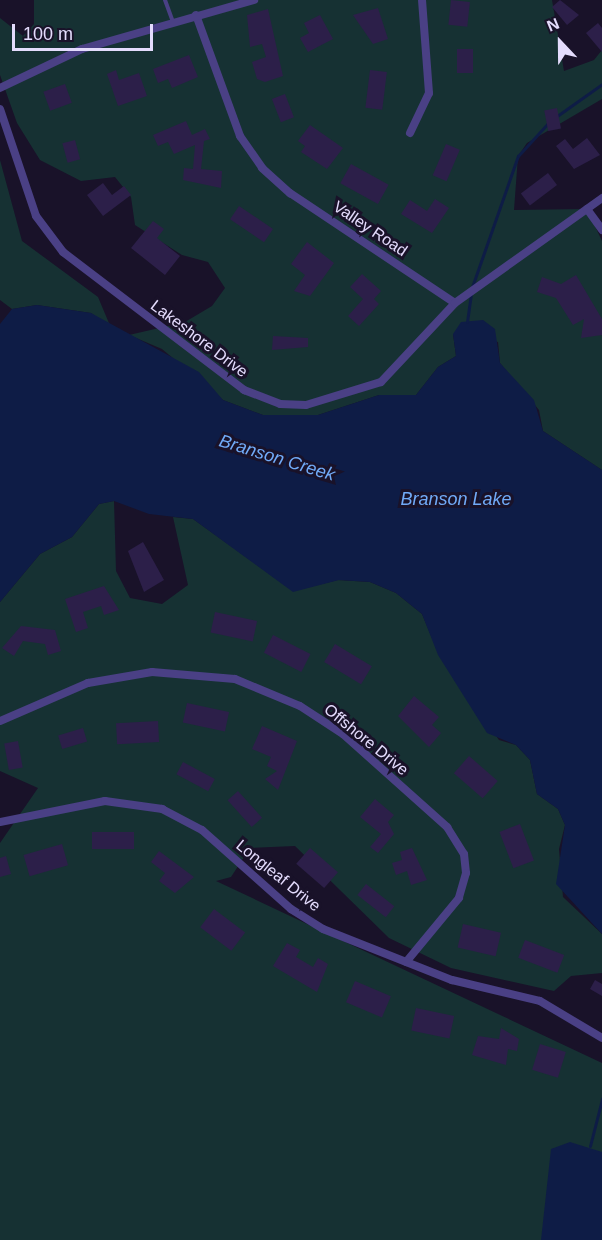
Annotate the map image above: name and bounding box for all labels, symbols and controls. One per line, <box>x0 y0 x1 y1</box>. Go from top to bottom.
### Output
scale bar <box>15 12 156 50</box>
north arrow <box>530 12 590 72</box>
text: N <box>545 15 562 35</box>
text: 100 m <box>23 24 73 44</box>
street label: Valley Road <box>329 197 411 261</box>
street label: Lakeshore Drive <box>147 296 251 382</box>
water label: Branson Creek <box>216 430 338 486</box>
water label: Branson Lake <box>400 488 512 510</box>
street label: Offshore Drive <box>320 700 412 780</box>
street label: Longleaf Drive <box>232 836 324 916</box>

